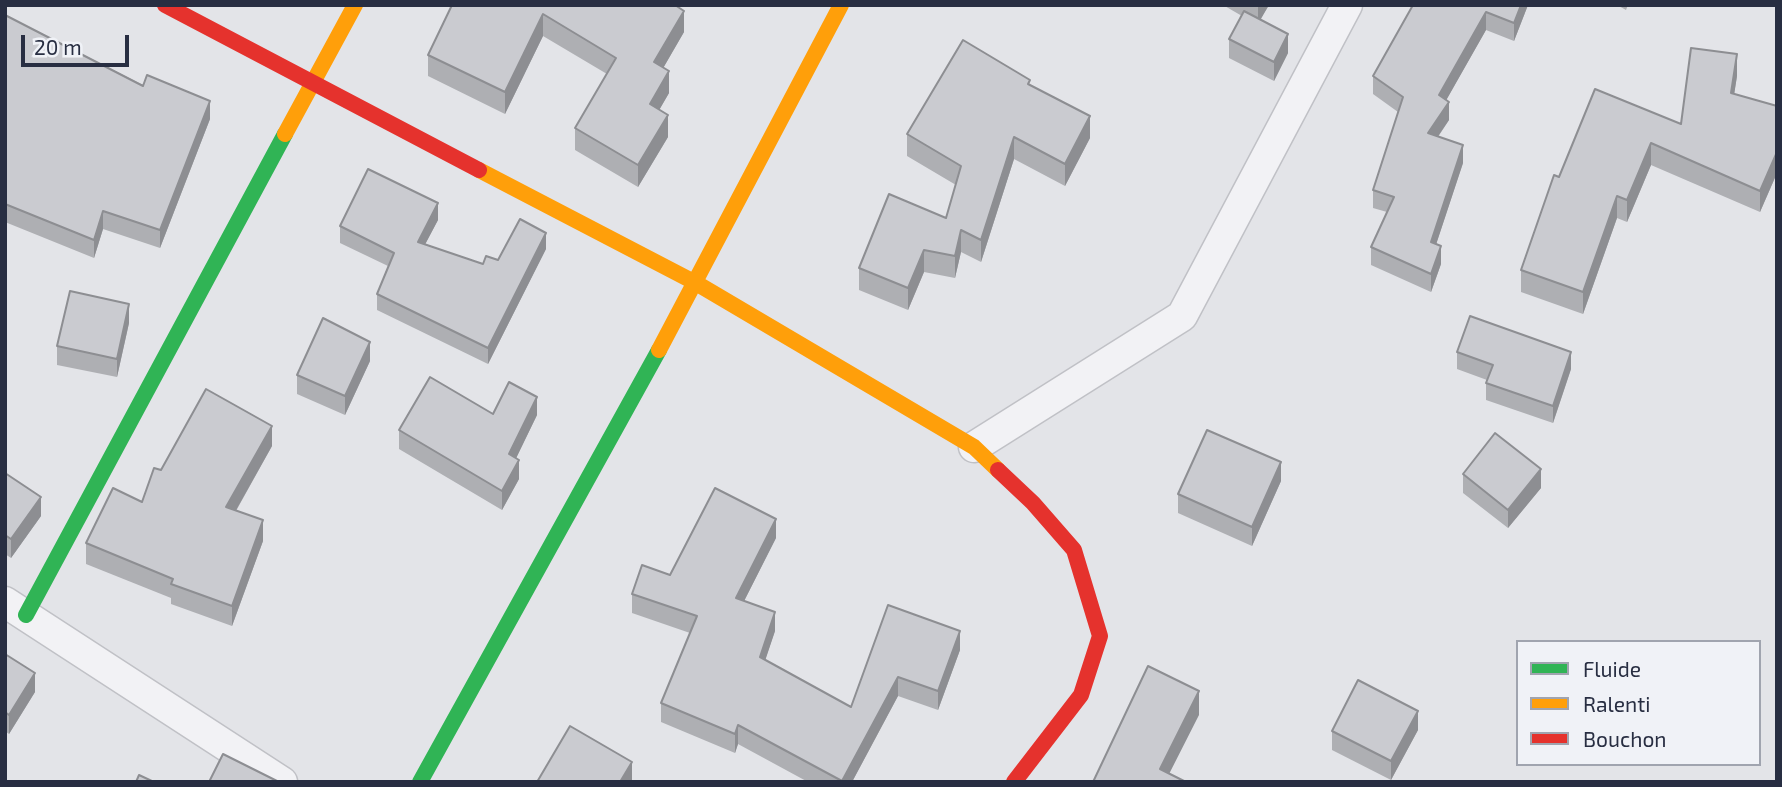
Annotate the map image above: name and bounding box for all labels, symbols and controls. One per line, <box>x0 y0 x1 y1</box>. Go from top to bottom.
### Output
scale bar <box>24 21 133 65</box>
text: 20 m <box>34 34 82 59</box>
legend <box>1516 640 1761 766</box>
text: Fluide <box>1583 656 1641 681</box>
text: Ralenti <box>1583 691 1650 716</box>
text: Bouchon <box>1583 726 1667 751</box>

